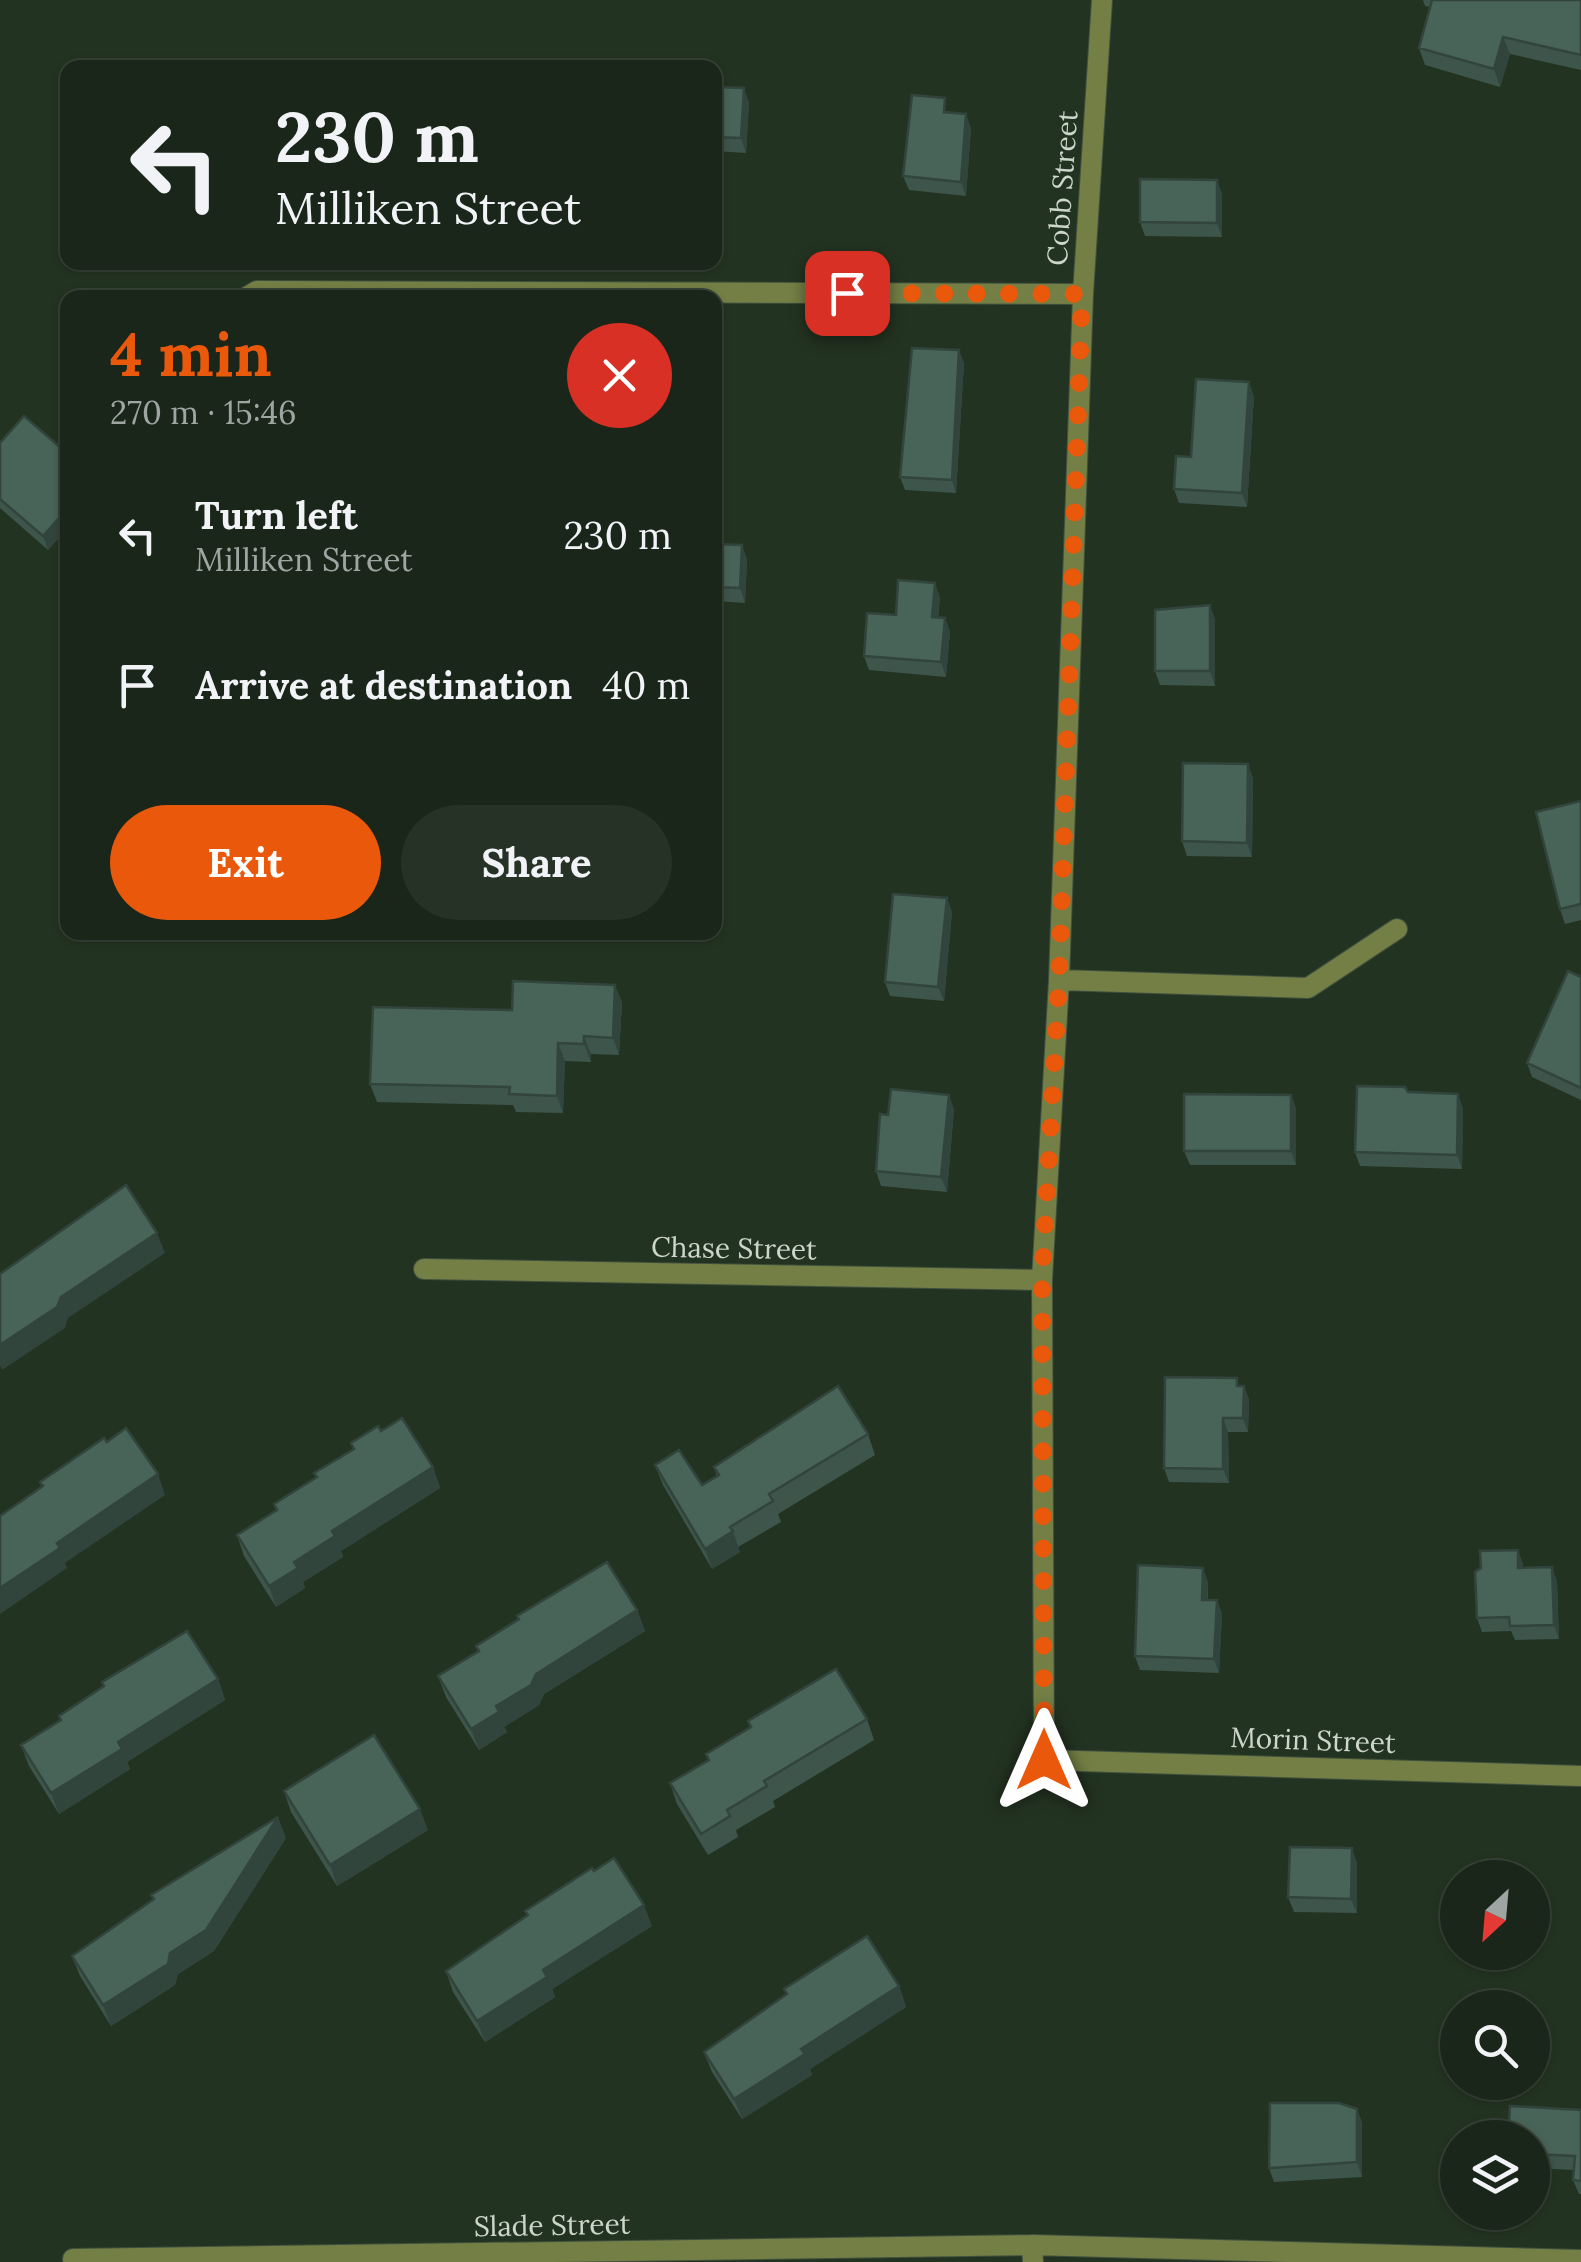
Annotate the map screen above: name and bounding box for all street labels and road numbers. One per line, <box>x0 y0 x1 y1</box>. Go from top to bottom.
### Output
street label: Cobb Street <box>1039 109 1085 267</box>
street label: Chase Street <box>651 1229 817 1267</box>
street label: Morin Street <box>1230 1719 1397 1761</box>
street label: Slade Street <box>473 2206 631 2244</box>

